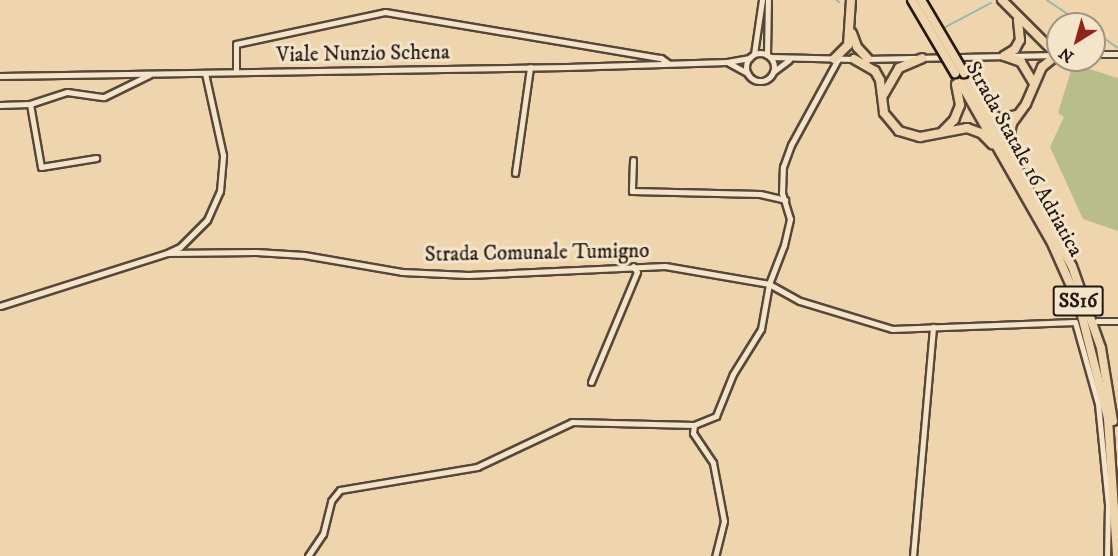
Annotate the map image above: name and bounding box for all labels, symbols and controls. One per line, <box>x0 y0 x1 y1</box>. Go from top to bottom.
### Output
north arrow <box>1046 12 1106 72</box>
street label: Viale Nunzio Schena <box>276 40 450 68</box>
text: N <box>1055 43 1078 67</box>
street label: Strada Statale 16 Adriatica <box>960 57 1088 261</box>
street label: Strada Comunale Tumigno <box>424 238 650 268</box>
road number: SS16 <box>1052 284 1104 318</box>

